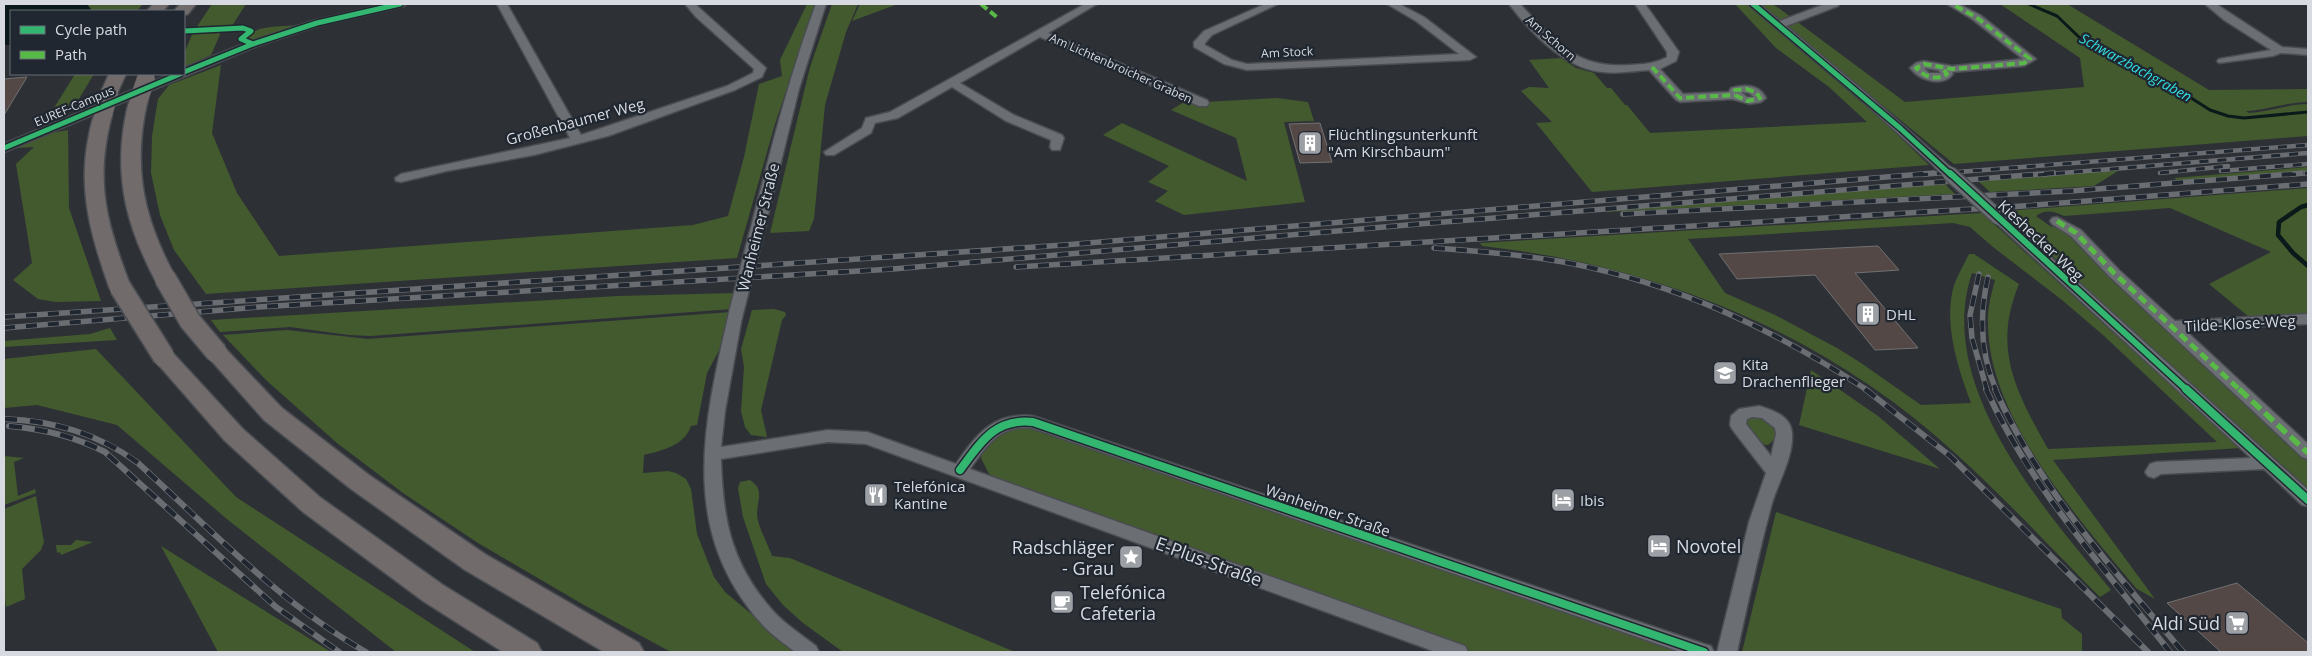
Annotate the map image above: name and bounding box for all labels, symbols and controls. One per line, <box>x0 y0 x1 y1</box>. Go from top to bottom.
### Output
legend <box>10 10 185 75</box>
street label: Am Schorn <box>1522 12 1580 64</box>
text: Cycle path <box>55 19 127 39</box>
water label: Schwarzbachgraben <box>2077 28 2195 106</box>
street label: Am Lichtenbroicher Graben <box>1047 29 1195 107</box>
street label: Am Stock <box>1261 42 1314 62</box>
text: Path <box>55 44 87 64</box>
street label: EUREF-Campus <box>31 81 117 130</box>
street label: Großenbaumer Weg <box>504 93 646 149</box>
place label: Flüchtlingsunterkunft "Am Kirschbaum" <box>1328 124 1478 161</box>
building icon: Flüchtlingsunterkunft "Am Kirschbaum" <box>1297 130 1323 156</box>
street label: Wanheimer Straße <box>732 161 784 293</box>
street label: Kieshecker Weg <box>1994 195 2088 285</box>
building icon: DHL <box>1855 301 1881 327</box>
place label: DHL <box>1886 304 1916 324</box>
street label: Tilde-Klose-Weg <box>2184 310 2296 336</box>
place label: Kita Drachenflieger <box>1742 354 1845 391</box>
school or university icon: Kita Drachenflieger <box>1712 360 1738 386</box>
place label: Telefónica Kantine <box>894 476 965 513</box>
street label: Wanheimer Straße <box>1263 479 1393 541</box>
restaurant icon: Telefónica Kantine <box>863 482 889 508</box>
hotel icon: Ibis <box>1550 487 1576 513</box>
place label: Ibis <box>1580 490 1604 510</box>
street label: E-Plus-Straße <box>1152 531 1266 591</box>
hotel icon: Novotel <box>1646 533 1672 559</box>
place label: Novotel <box>1676 534 1741 558</box>
place label: Radschläger - Grau <box>1012 535 1115 580</box>
place icon: Radschläger - Grau <box>1118 544 1144 570</box>
place label: Telefónica Cafeteria <box>1080 580 1166 625</box>
cafe icon: Telefónica Cafeteria <box>1049 589 1075 615</box>
supermarket icon: Aldi Süd <box>2224 610 2250 636</box>
place label: Aldi Süd <box>2152 611 2220 635</box>

